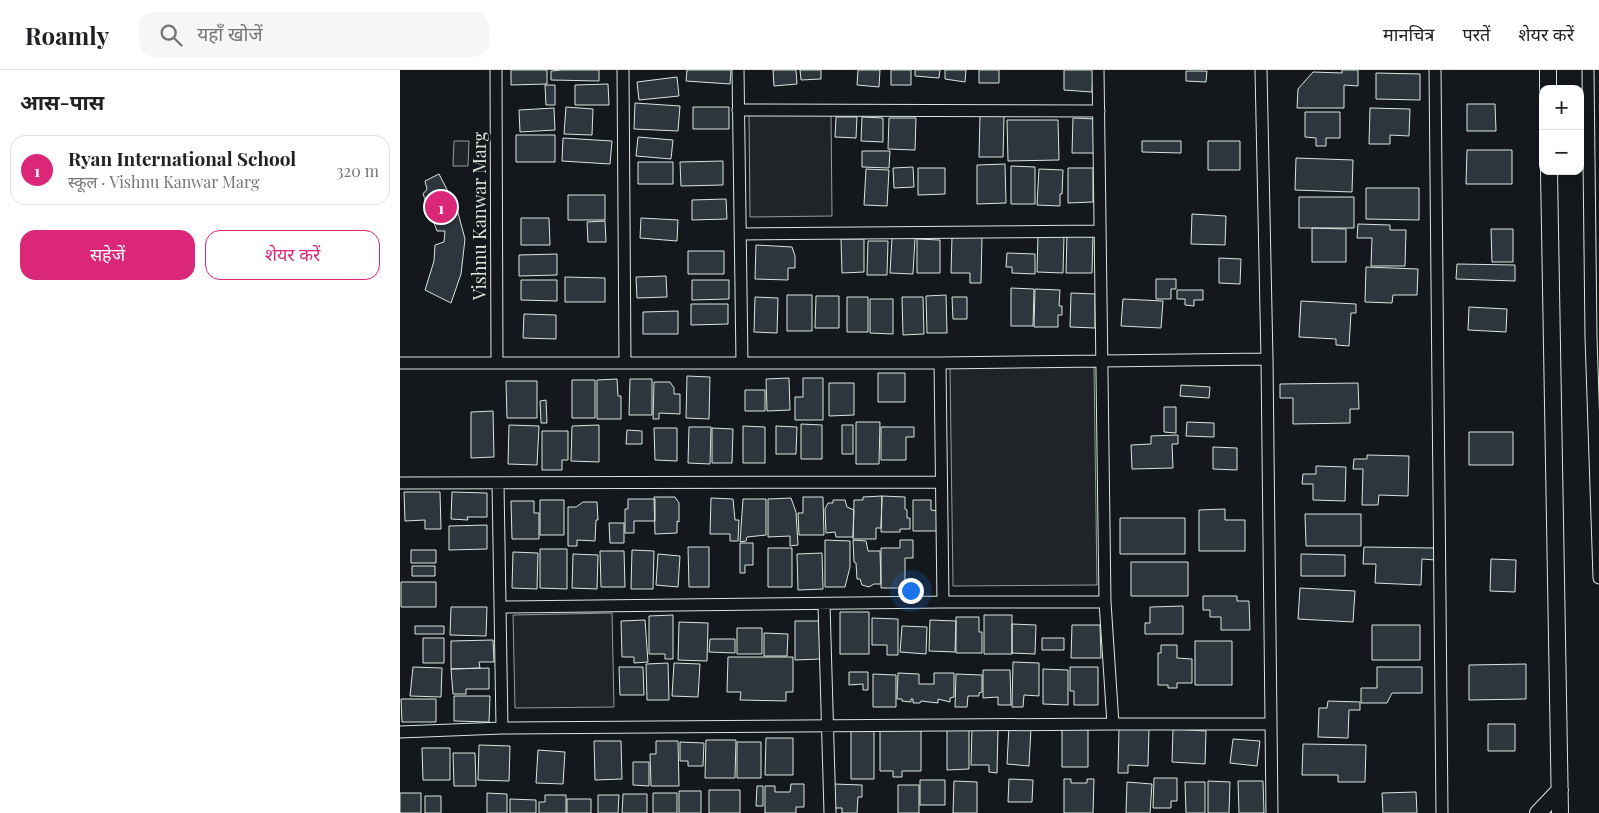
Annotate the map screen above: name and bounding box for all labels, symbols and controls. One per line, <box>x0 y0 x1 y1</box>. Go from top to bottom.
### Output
search box <box>139 12 489 57</box>
text: Roamly <box>25 19 109 51</box>
text: यहाँ खोजें <box>197 20 263 46</box>
icon: search <box>157 21 185 49</box>
text: मानचित्र <box>1383 22 1434 46</box>
text: परतें <box>1462 22 1490 46</box>
text: शेयर करें <box>1518 22 1574 46</box>
map controls <box>1539 85 1584 175</box>
button: + <box>1539 85 1584 130</box>
text: आस-पास <box>20 87 104 115</box>
button: − <box>1539 130 1584 175</box>
street label: Vishnu Kanwar Marg <box>467 131 491 301</box>
text: Ryan International School <box>68 145 296 171</box>
text: 1 <box>34 160 40 181</box>
text: 320 m <box>336 160 379 181</box>
text: स्कूल · Vishnu Kanwar Marg <box>68 171 259 192</box>
pin: 1 <box>425 188 457 226</box>
button: सहेजें <box>20 230 195 280</box>
button: शेयर करें <box>205 230 380 280</box>
your location <box>898 578 924 604</box>

